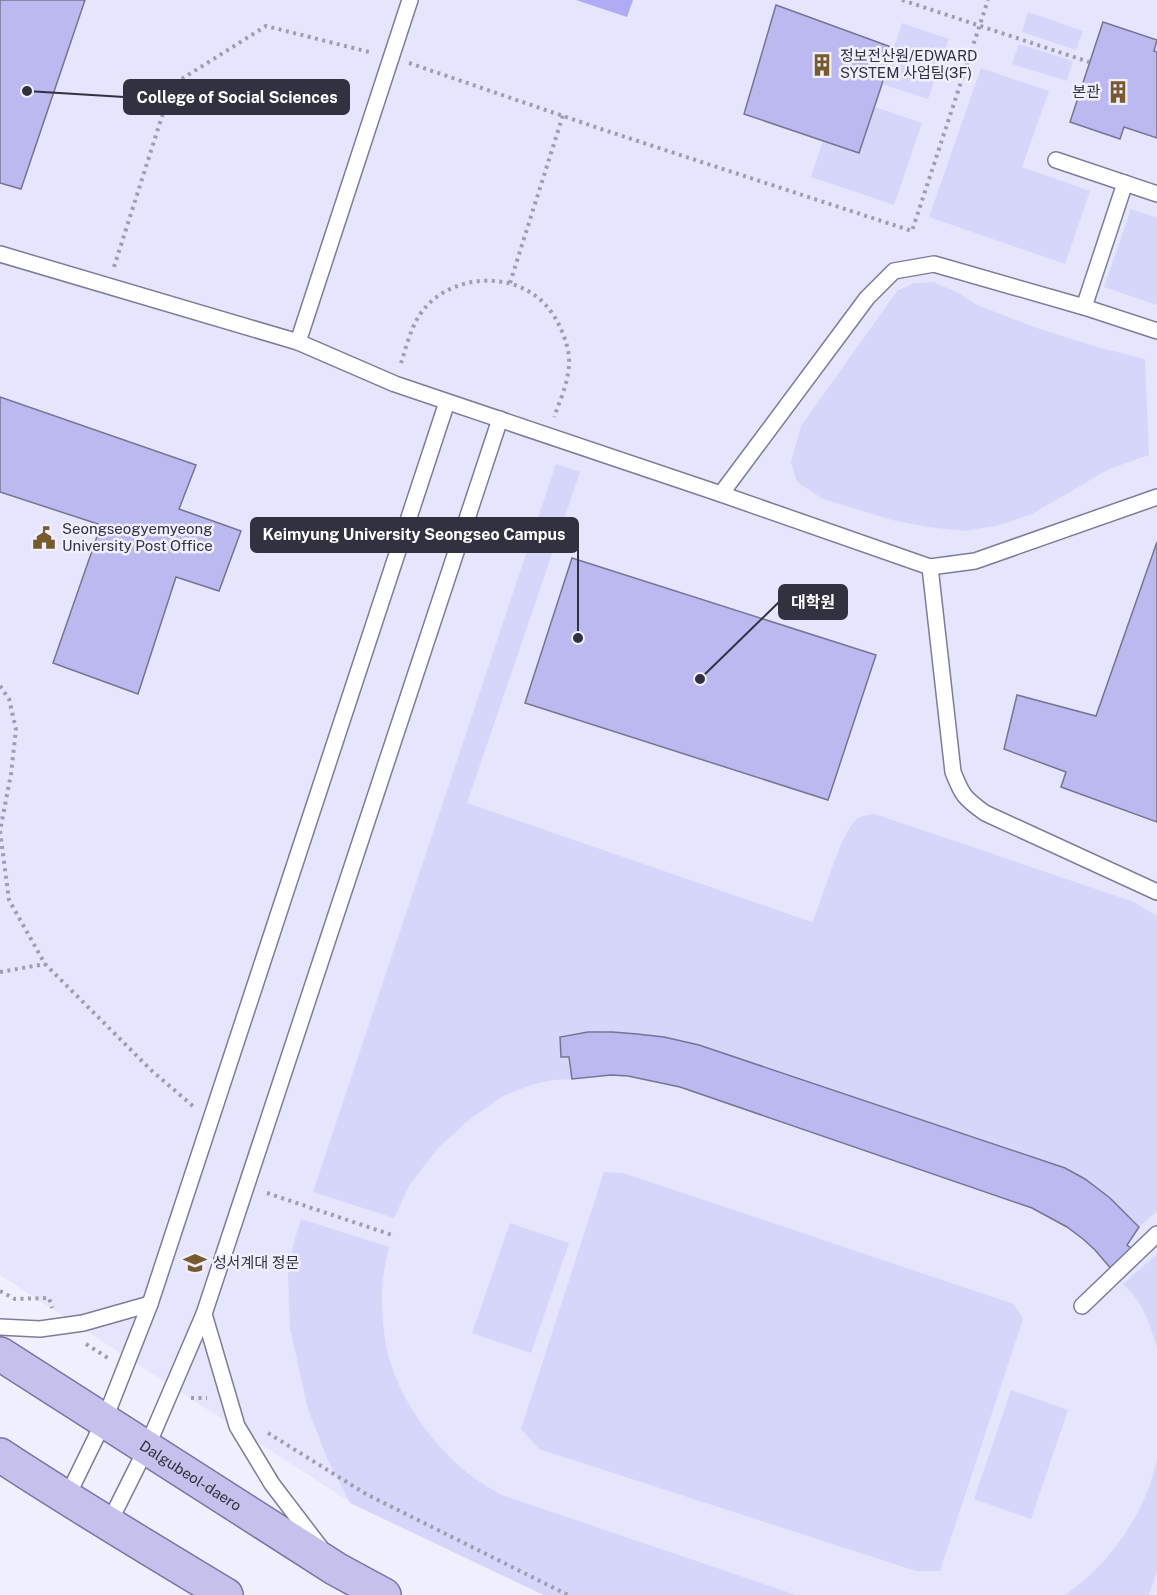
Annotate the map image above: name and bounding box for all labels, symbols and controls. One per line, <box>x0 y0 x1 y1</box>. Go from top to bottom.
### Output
place label: 정보전산원/EDWARD SYSTEM 사업팀(3F) <box>840 47 978 81</box>
building icon: 정보전산원/EDWARD SYSTEM 사업팀(3F) <box>809 52 835 78</box>
building icon: 본관 <box>1105 79 1131 105</box>
callout: College of Social Sciences <box>124 80 349 114</box>
place label: 본관 <box>1072 83 1100 100</box>
text: College of Social Sciences <box>136 88 338 107</box>
callout: Keimyung University Seongseo Campus <box>251 518 578 552</box>
place label: Seongseogyemyeong University Post Office <box>62 520 213 554</box>
public building icon: Seongseogyemyeong University Post Office <box>31 525 57 551</box>
text: Keimyung University Seongseo Campus <box>263 525 565 544</box>
callout: 대학원 <box>779 585 847 619</box>
text: 대학원 <box>791 593 835 612</box>
school or university icon: 성서계대 정문 <box>182 1250 208 1276</box>
place label: 성서계대 정문 <box>213 1254 299 1271</box>
street label: Dalgubeol-daero <box>137 1437 245 1514</box>

